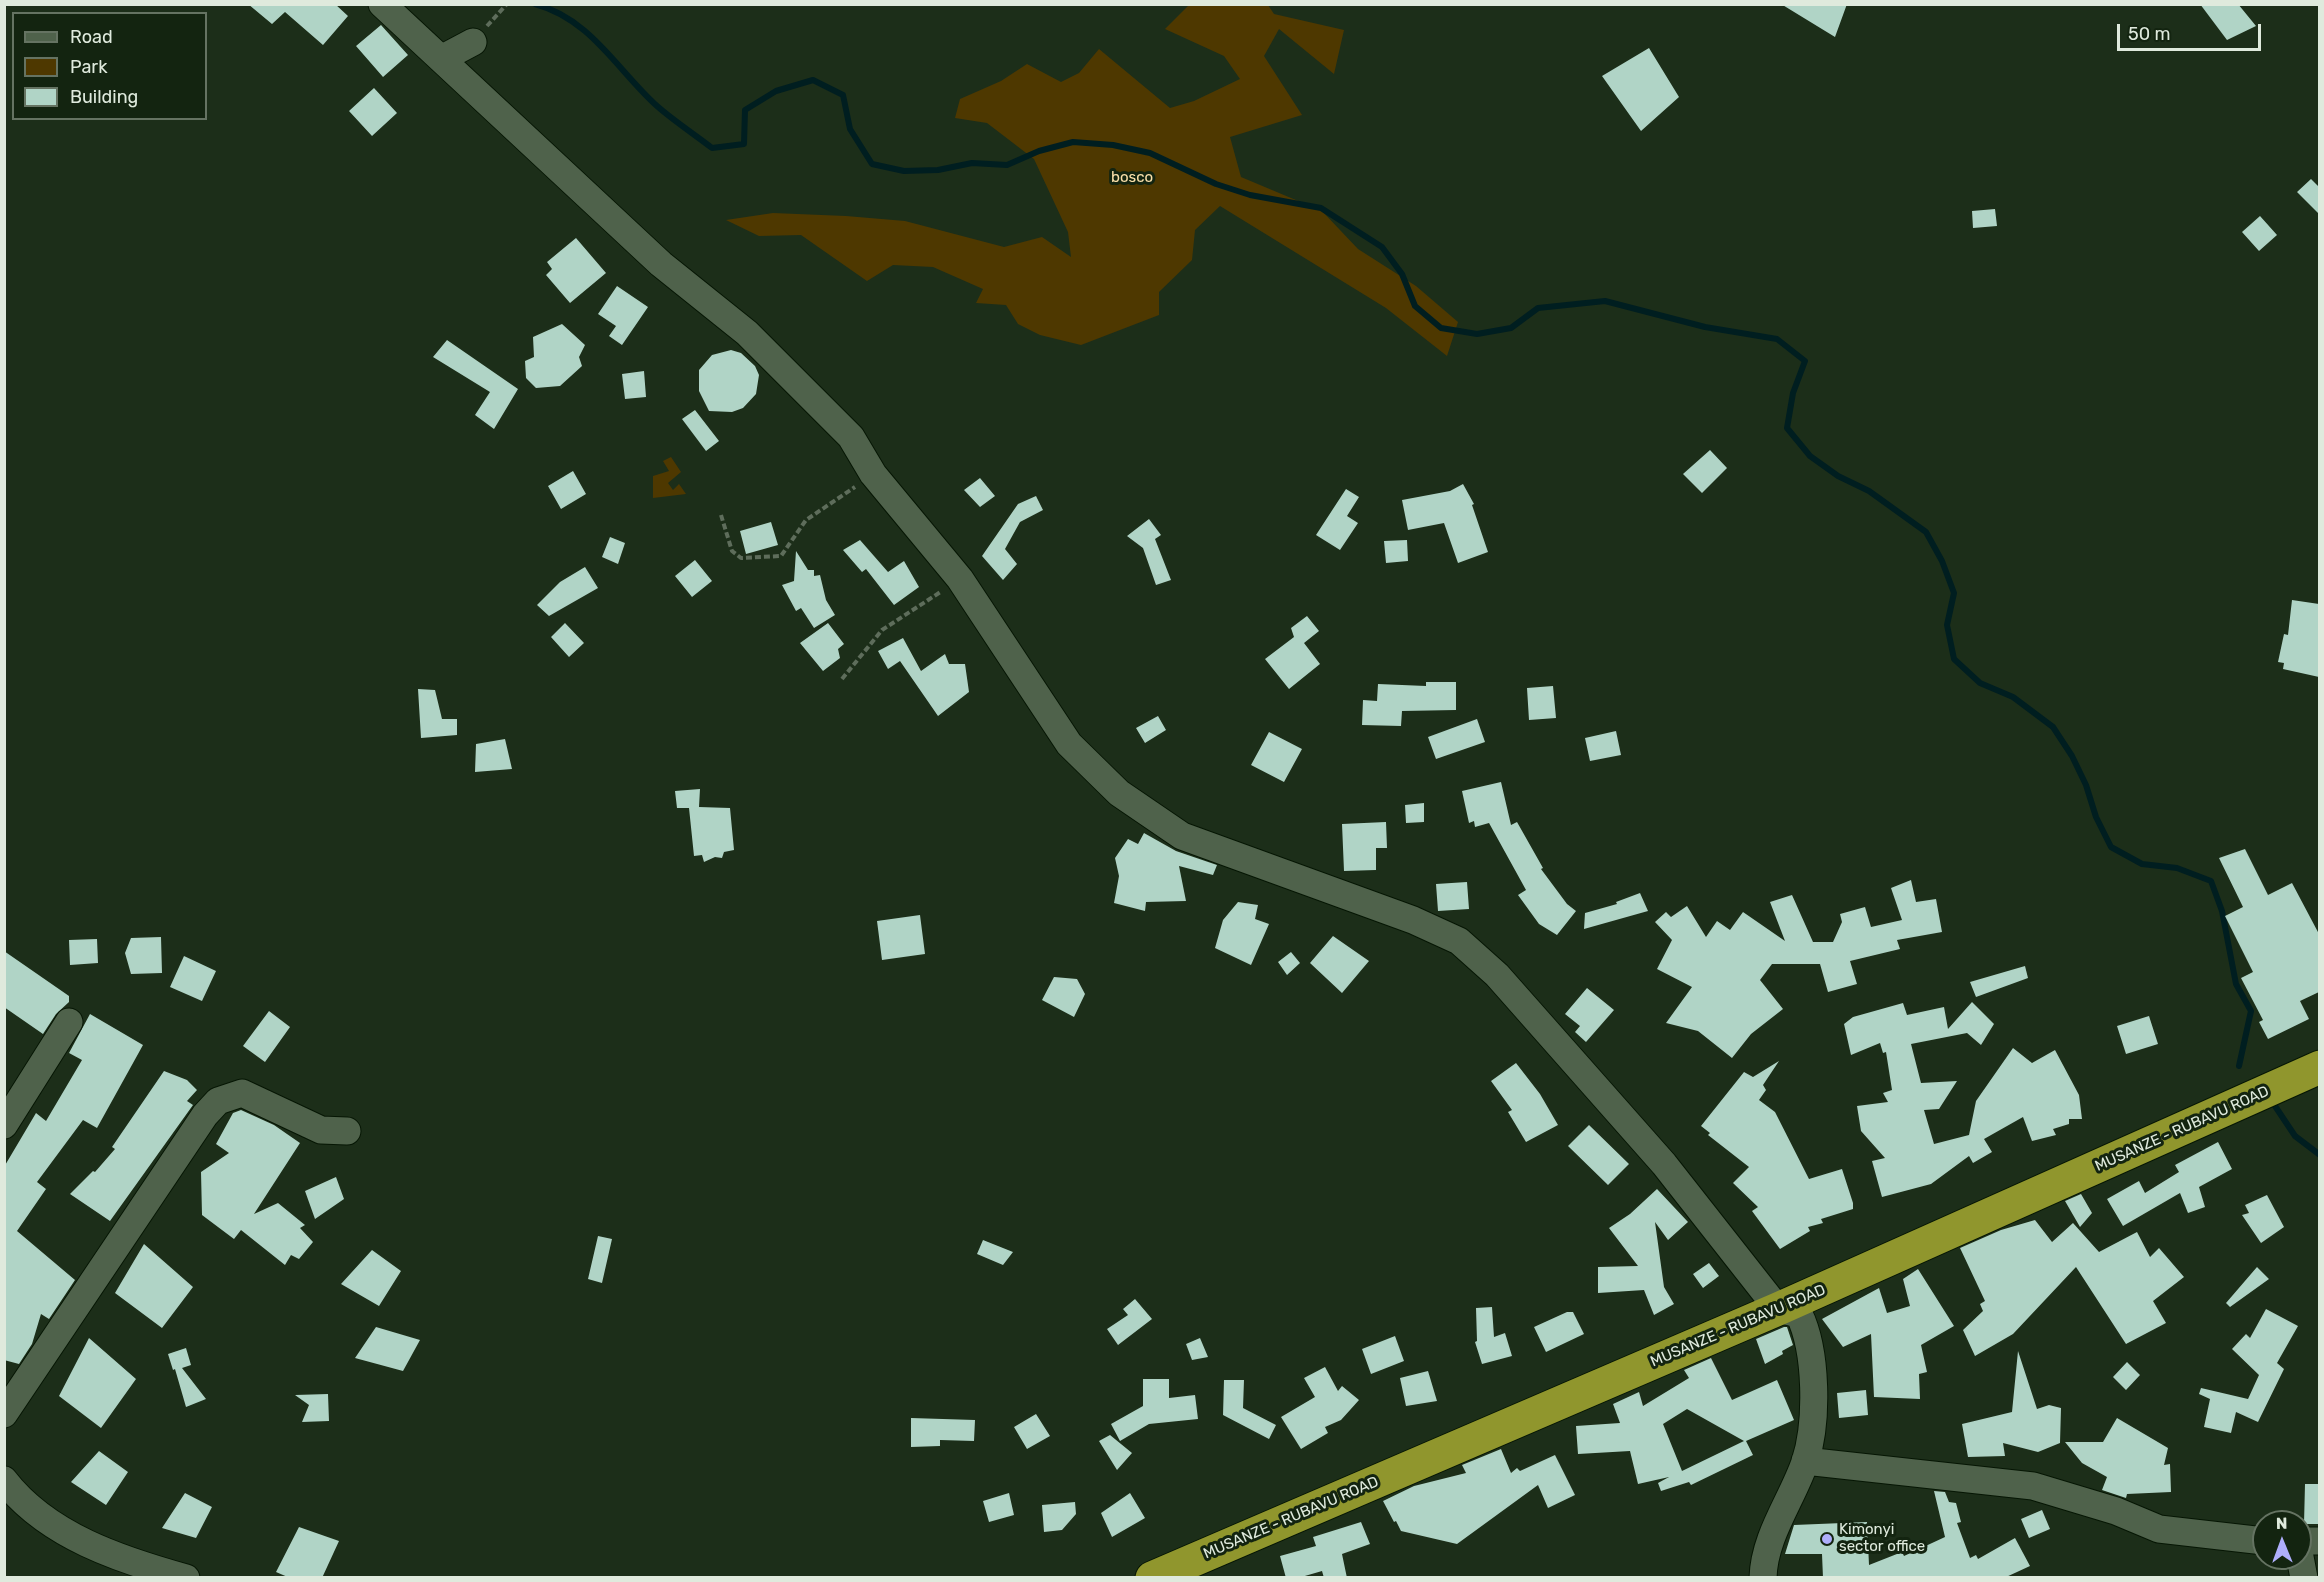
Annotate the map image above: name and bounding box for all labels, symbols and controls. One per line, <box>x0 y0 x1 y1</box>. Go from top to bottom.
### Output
legend <box>12 12 207 120</box>
scale bar <box>2120 12 2264 50</box>
text: 50 m <box>2128 23 2171 45</box>
text: Road <box>70 26 113 48</box>
text: Park <box>70 56 107 78</box>
text: Building <box>70 86 138 108</box>
park label: bosco <box>1111 169 1153 187</box>
street label: MUSANZE - RUBAVU ROAD <box>2092 1082 2272 1176</box>
street label: MUSANZE - RUBAVU ROAD <box>1648 1281 1828 1371</box>
street label: MUSANZE - RUBAVU ROAD <box>1201 1473 1381 1563</box>
north arrow <box>2252 1510 2312 1570</box>
text: N <box>2276 1514 2288 1533</box>
place label: Kimonyi sector office <box>1839 1521 1925 1556</box>
marker: Kimonyi sector office <box>1820 1532 1834 1546</box>

